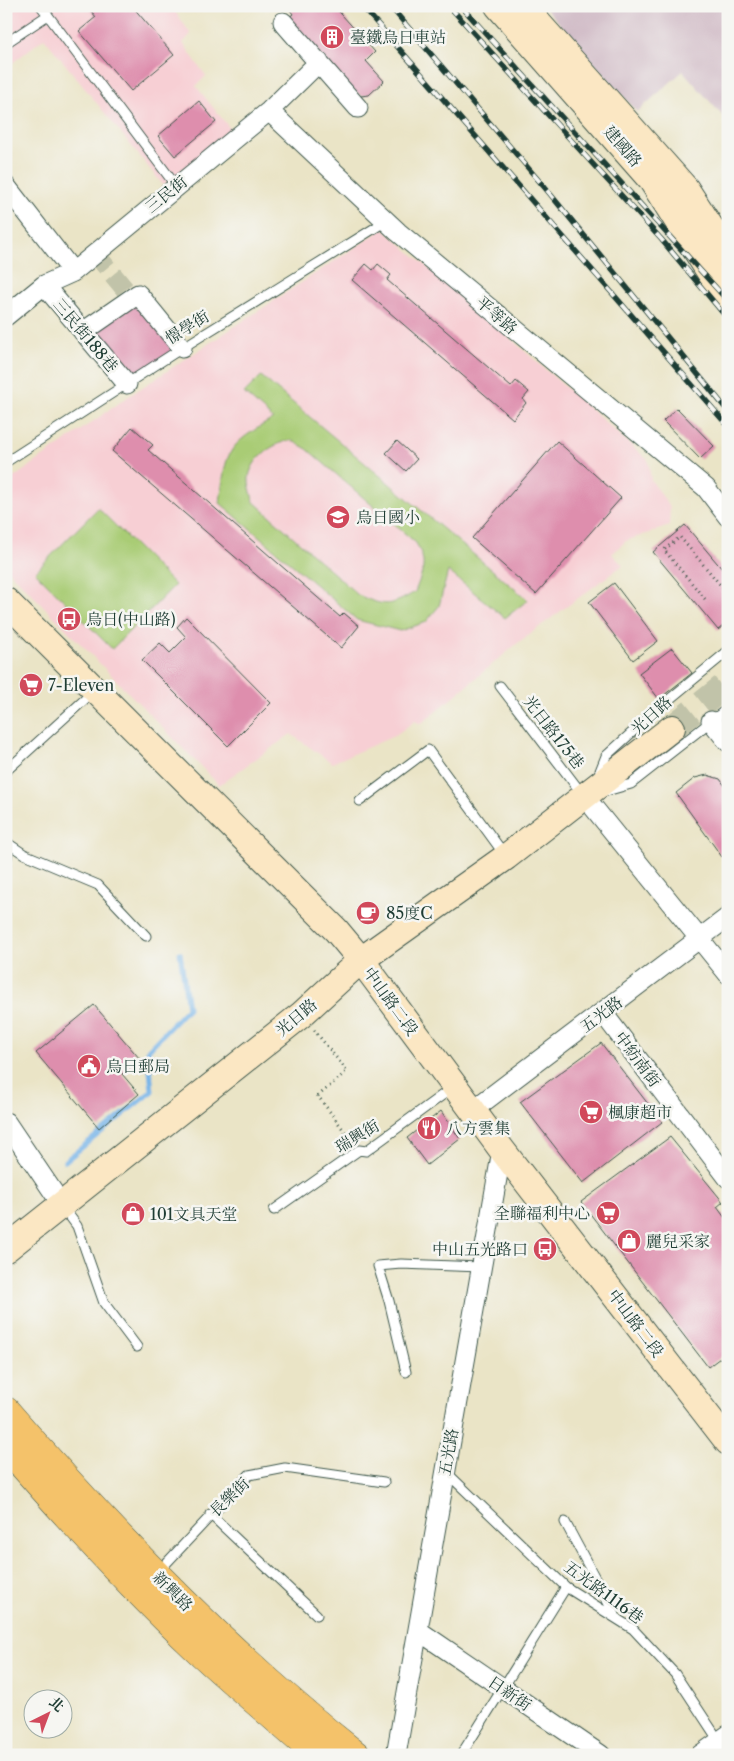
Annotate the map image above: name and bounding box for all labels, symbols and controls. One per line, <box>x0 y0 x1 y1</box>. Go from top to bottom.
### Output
building icon: 臺鐵烏日車站 <box>319 24 345 50</box>
place label: 臺鐵烏日車站 <box>350 27 446 47</box>
street label: 建國路 <box>600 121 646 171</box>
street label: 三民街 <box>141 171 191 217</box>
street label: 平等路 <box>472 292 522 338</box>
street label: 三民街188巷 <box>50 294 122 376</box>
street label: 憬學街 <box>161 306 213 348</box>
school or university icon: 烏日國小 <box>325 504 351 530</box>
place label: 烏日國小 <box>356 507 420 527</box>
bus stop icon: 烏日(中山路) <box>56 606 82 632</box>
place label: 烏日(中山路) <box>86 609 176 629</box>
supermarket icon: 7-Eleven <box>18 672 44 698</box>
place label: 7-Eleven <box>48 675 114 695</box>
street label: 光日路175巷 <box>519 691 589 773</box>
street label: 光日路 <box>626 692 676 738</box>
cafe icon: 85度C <box>355 900 381 926</box>
place label: 85度C <box>386 903 433 923</box>
street label: 中山路二段 <box>359 963 423 1039</box>
street label: 五光路 <box>576 992 626 1036</box>
street label: 光日路 <box>271 994 321 1040</box>
street label: 中紡南街 <box>611 1027 665 1091</box>
public building icon: 烏日郵局 <box>76 1053 102 1079</box>
place label: 烏日郵局 <box>106 1056 170 1076</box>
supermarket icon: 楓康超市 <box>578 1099 604 1125</box>
place label: 楓康超市 <box>608 1102 672 1122</box>
street label: 瑞興街 <box>331 1115 383 1157</box>
restaurant icon: 八方雲集 <box>416 1115 442 1141</box>
place label: 八方雲集 <box>446 1118 510 1138</box>
supermarket icon: 全聯福利中心 <box>595 1200 621 1226</box>
shop icon: 101文具天堂 <box>120 1201 146 1227</box>
place label: 全聯福利中心 <box>494 1203 590 1223</box>
place label: 101文具天堂 <box>150 1204 238 1224</box>
shop icon: 麗兒采家 <box>616 1228 642 1254</box>
place label: 麗兒采家 <box>646 1231 710 1251</box>
bus stop icon: 中山五光路口 <box>532 1236 558 1262</box>
place label: 中山五光路口 <box>432 1239 528 1259</box>
street label: 中山路二段 <box>604 1285 668 1361</box>
street label: 五光路 <box>434 1427 462 1477</box>
street label: 長樂街 <box>205 1473 253 1521</box>
street label: 五光路1116巷 <box>560 1556 648 1628</box>
street label: 新興路 <box>149 1567 197 1615</box>
street label: 日新街 <box>485 1671 535 1715</box>
north arrow <box>22 1688 72 1738</box>
text: 北 <box>45 1693 68 1716</box>

